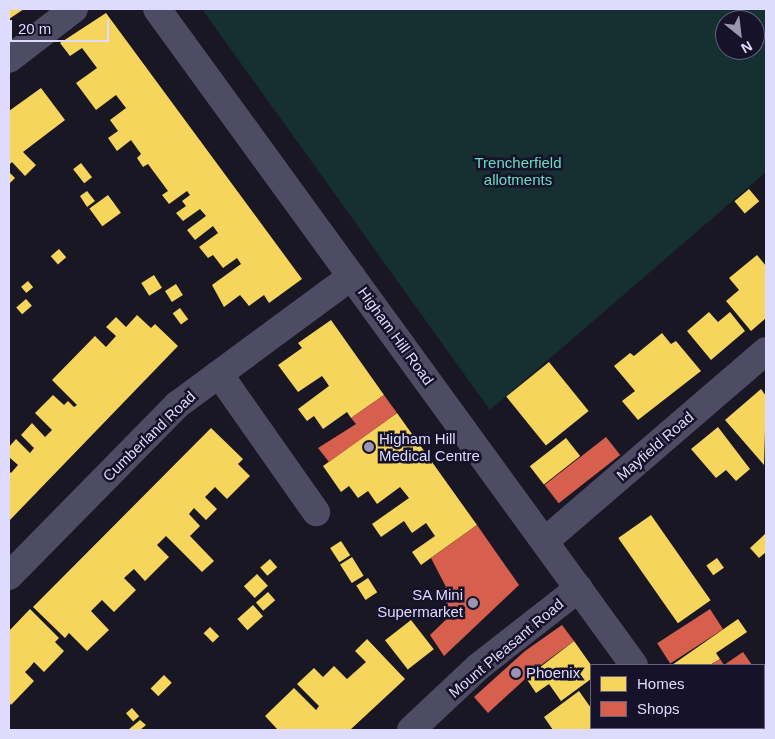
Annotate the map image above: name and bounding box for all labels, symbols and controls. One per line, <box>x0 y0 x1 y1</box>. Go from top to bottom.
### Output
scale bar <box>12 10 111 42</box>
north arrow <box>715 10 765 60</box>
text: 20 m <box>18 20 51 37</box>
text: N <box>738 38 755 57</box>
park label: Trencherfield allotments <box>475 153 561 188</box>
street label: Higham Hill Road <box>354 283 438 389</box>
street label: Cumberland Road <box>99 387 199 485</box>
street label: Mayfield Road <box>613 408 697 484</box>
place label: Higham Hill Medical Centre <box>379 429 480 464</box>
marker: Higham Hill Medical Centre <box>363 441 375 453</box>
place label: SA Mini Supermarket <box>377 585 463 620</box>
street label: Mount Pleasant Road <box>445 595 567 701</box>
marker: SA Mini Supermarket <box>467 597 479 609</box>
place label: Phoenix <box>526 664 580 682</box>
legend <box>590 664 765 729</box>
marker: Phoenix <box>510 667 522 679</box>
text: Homes <box>637 675 685 692</box>
text: Shops <box>637 700 680 717</box>

